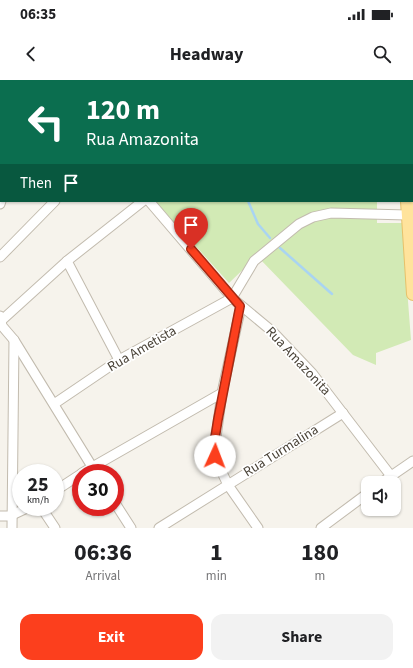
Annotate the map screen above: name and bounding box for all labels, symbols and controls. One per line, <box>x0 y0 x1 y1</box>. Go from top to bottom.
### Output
text: 06:35 <box>20 4 56 25</box>
text: Headway <box>170 42 243 67</box>
icon: back <box>20 43 42 65</box>
icon: search <box>371 43 393 65</box>
text: 120 m <box>86 90 160 130</box>
icon: left <box>20 96 72 148</box>
text: Rua Amazonita <box>86 127 199 152</box>
icon: arrive <box>60 172 82 194</box>
text: Then <box>20 173 52 194</box>
pin <box>174 208 208 249</box>
icon: arrive <box>180 214 202 236</box>
street label: Rua Ametista <box>104 321 180 377</box>
street label: Rua Amazonita <box>261 322 335 400</box>
street label: Rua Turmalina <box>240 420 322 482</box>
position arrow <box>194 435 236 477</box>
speed limit sign: 30 <box>72 464 124 516</box>
text: 25 <box>27 471 49 499</box>
map controls <box>361 476 401 516</box>
button: sound <box>361 476 401 516</box>
text: km/h <box>27 493 49 507</box>
text: 06:36 <box>74 535 132 570</box>
text: 1 <box>210 535 223 570</box>
text: 180 <box>301 535 339 570</box>
text: Arrival <box>85 567 120 585</box>
text: min <box>206 567 227 585</box>
text: m <box>315 567 325 585</box>
button: Exit <box>20 614 203 660</box>
button: Share <box>211 614 393 660</box>

